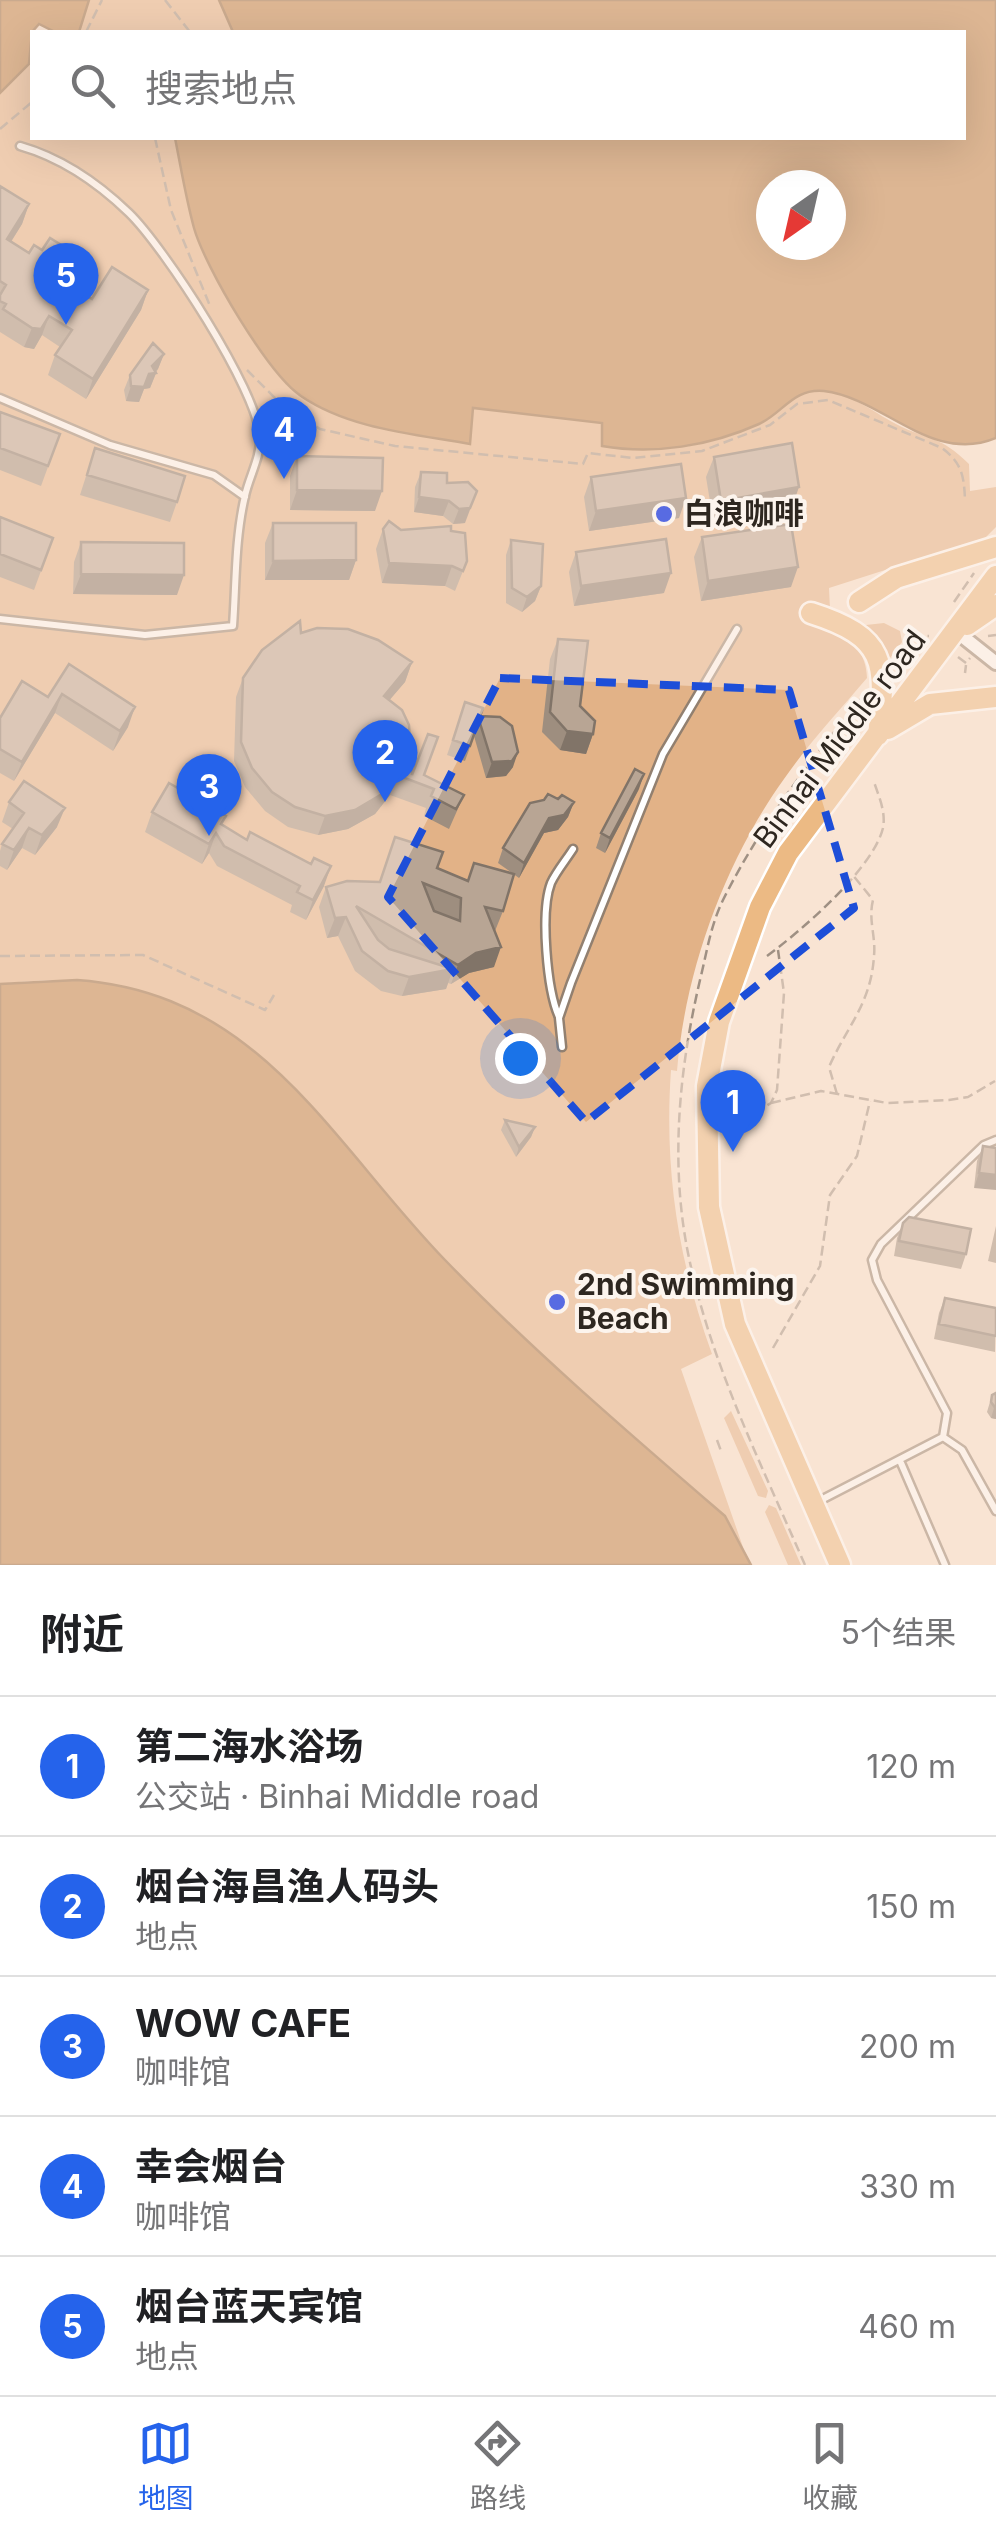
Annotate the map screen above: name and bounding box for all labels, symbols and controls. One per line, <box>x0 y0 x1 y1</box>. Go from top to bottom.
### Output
search box <box>30 30 966 140</box>
icon: search <box>65 58 120 113</box>
text: 搜索地点 <box>145 65 297 111</box>
north arrow <box>756 170 846 260</box>
pin: 5 <box>34 242 98 325</box>
pin: 4 <box>252 396 316 479</box>
place label: 白浪咖啡 <box>684 495 804 531</box>
marker: 白浪咖啡 <box>653 503 675 525</box>
street label: Binhai Middle road <box>746 622 933 854</box>
pin: 2 <box>352 720 418 802</box>
pin: 3 <box>176 754 242 836</box>
your location <box>495 1033 546 1084</box>
pin: 1 <box>700 1070 766 1152</box>
place label: 2nd Swimming Beach <box>577 1266 794 1336</box>
marker: 2nd Swimming Beach <box>546 1291 568 1313</box>
text: 附近 <box>40 1608 124 1659</box>
text: 5个结果 <box>841 1613 956 1652</box>
text: 第二海水浴场 <box>135 1723 363 1769</box>
text: 1 <box>66 1747 79 1786</box>
text: 120 m <box>866 1747 956 1786</box>
text: 公交站 · Binhai Middle road <box>135 1777 539 1816</box>
text: 烟台海昌渔人码头 <box>135 1863 439 1909</box>
text: 2 <box>62 1887 83 1926</box>
text: 150 m <box>866 1887 956 1926</box>
text: 地点 <box>135 1917 199 1956</box>
text: WOW CAFE <box>135 2000 351 2046</box>
text: 3 <box>62 2027 83 2066</box>
text: 200 m <box>859 2027 956 2066</box>
text: 咖啡馆 <box>135 2052 231 2091</box>
text: 幸会烟台 <box>135 2143 287 2189</box>
text: 4 <box>62 2167 83 2206</box>
text: 330 m <box>859 2167 956 2206</box>
text: 咖啡馆 <box>135 2197 231 2236</box>
text: 烟台蓝天宾馆 <box>135 2283 363 2329</box>
text: 5 <box>62 2307 83 2346</box>
text: 460 m <box>858 2307 956 2346</box>
text: 地点 <box>135 2337 199 2376</box>
tab: 地图 <box>138 2416 194 2516</box>
tab: 路线 <box>470 2416 526 2516</box>
tab: 收藏 <box>802 2416 858 2516</box>

